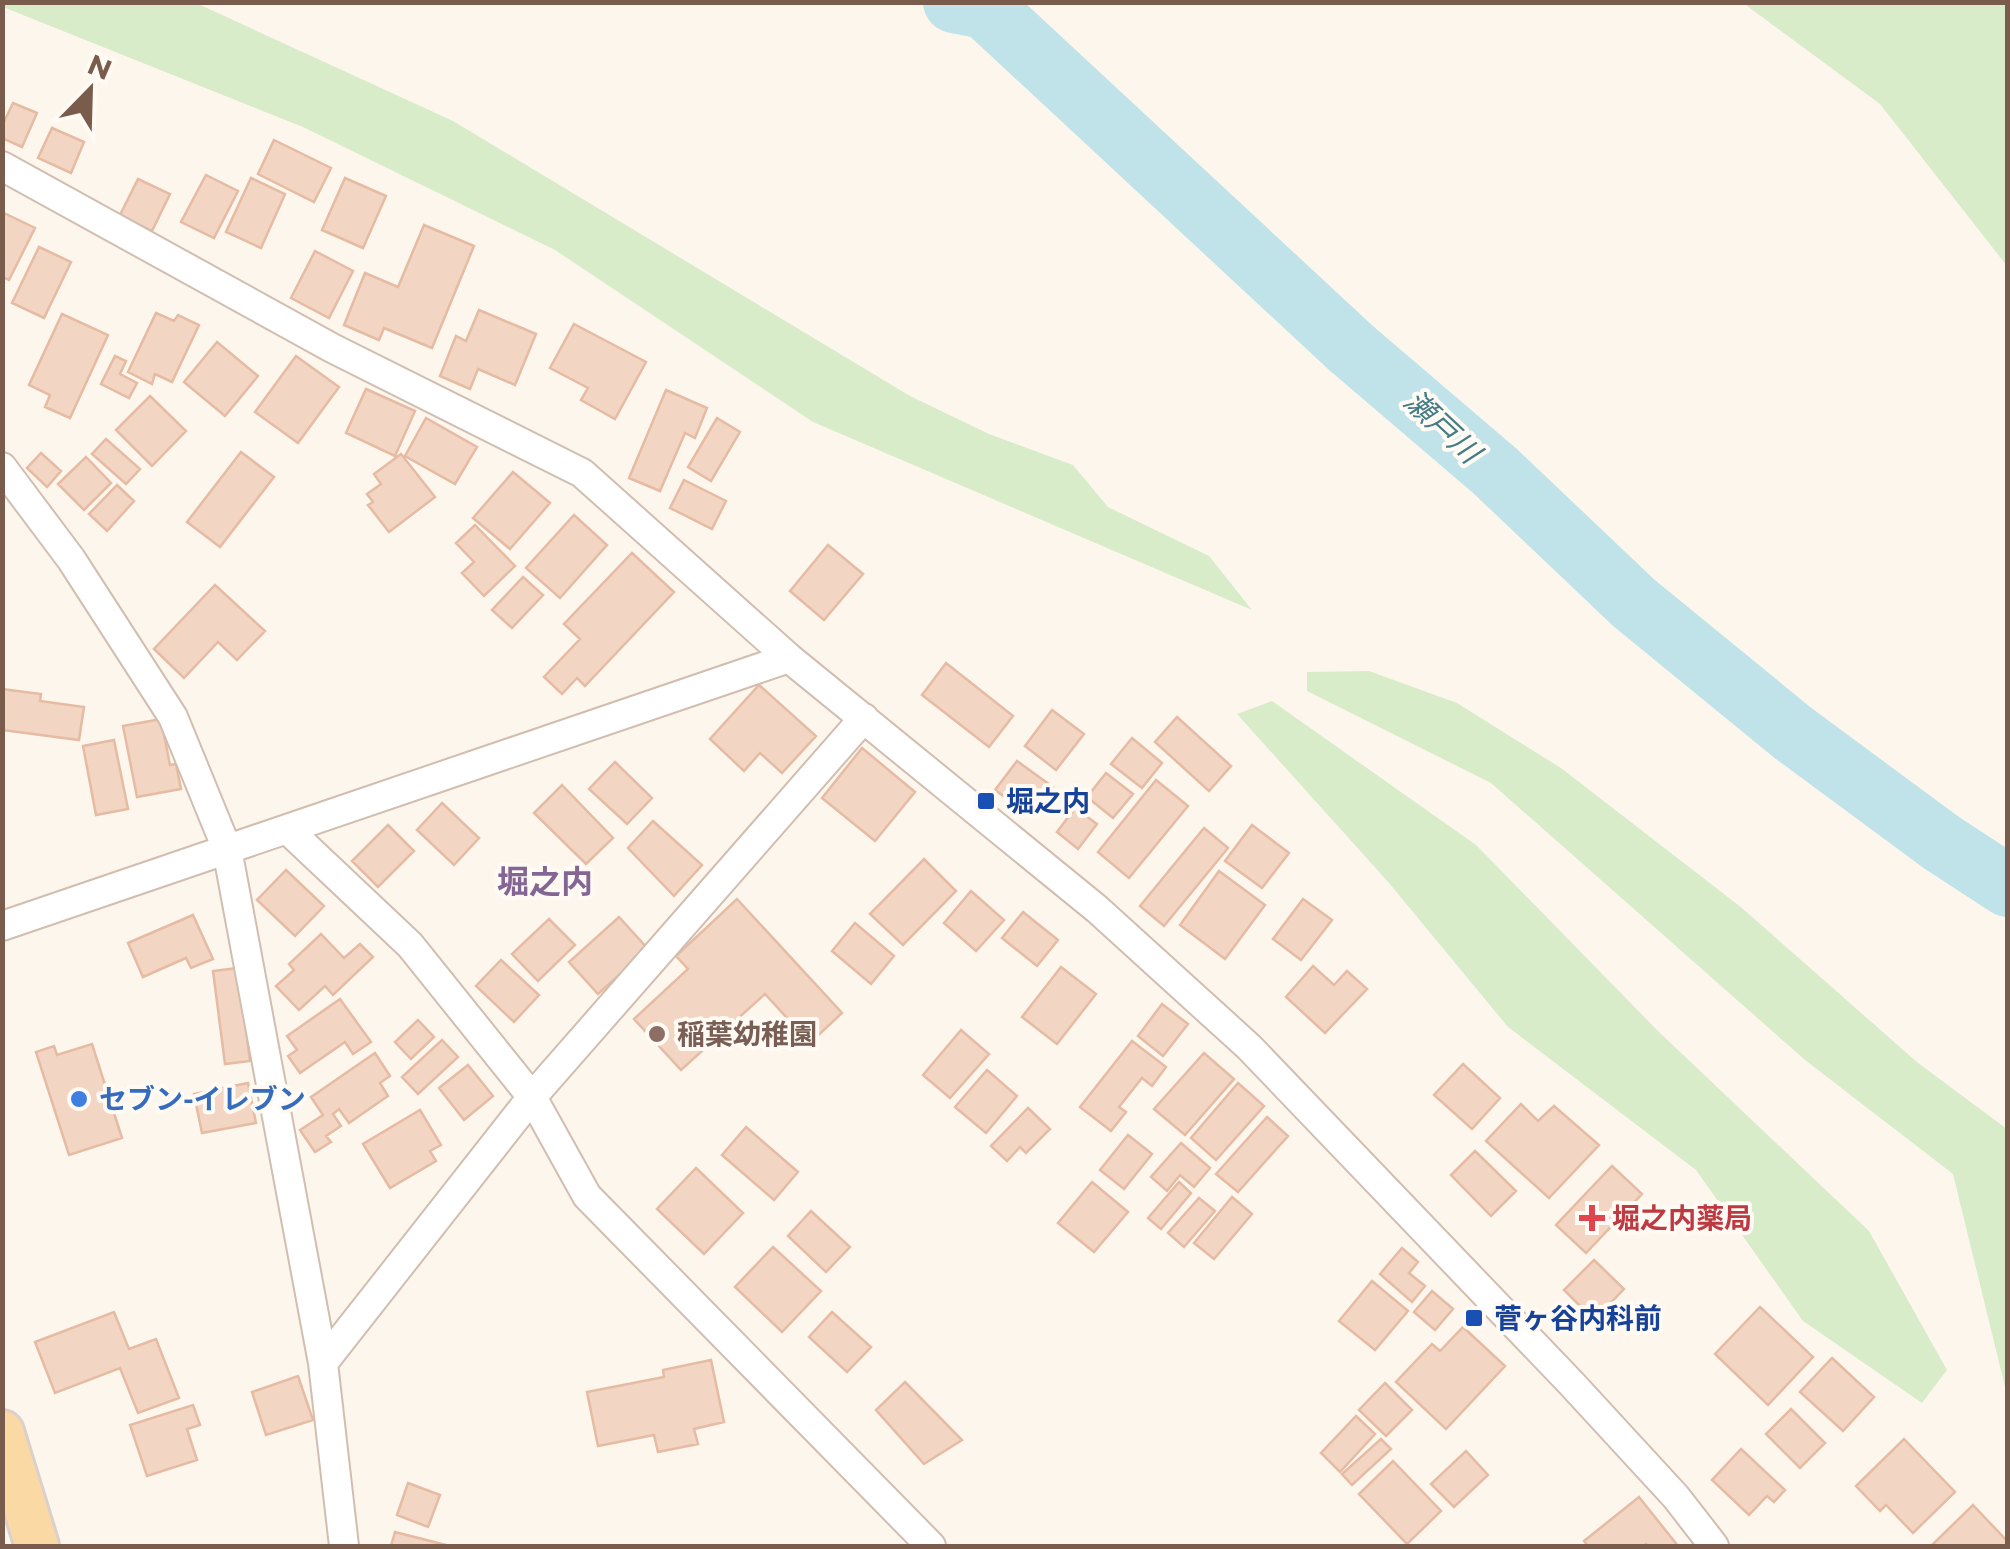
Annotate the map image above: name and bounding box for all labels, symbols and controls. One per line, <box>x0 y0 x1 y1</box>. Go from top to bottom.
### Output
north arrow <box>40 40 140 140</box>
text: N <box>83 47 117 87</box>
water label: 瀬戸川 <box>1397 382 1490 473</box>
place label: 堀之内 <box>1006 784 1090 818</box>
marker: 堀之内 <box>975 790 997 812</box>
district label: 堀之内 <box>497 862 593 901</box>
place label: 稲葉幼稚園 <box>677 1017 817 1051</box>
marker: 稲葉幼稚園 <box>646 1023 668 1045</box>
place label: セブン-イレブン <box>99 1082 306 1116</box>
marker: セブン-イレブン <box>68 1088 90 1110</box>
place label: 堀之内薬局 <box>1612 1201 1752 1235</box>
marker: 堀之内薬局 <box>1581 1207 1603 1229</box>
place label: 菅ヶ谷内科前 <box>1494 1301 1662 1335</box>
marker: 菅ヶ谷内科前 <box>1463 1307 1485 1329</box>

